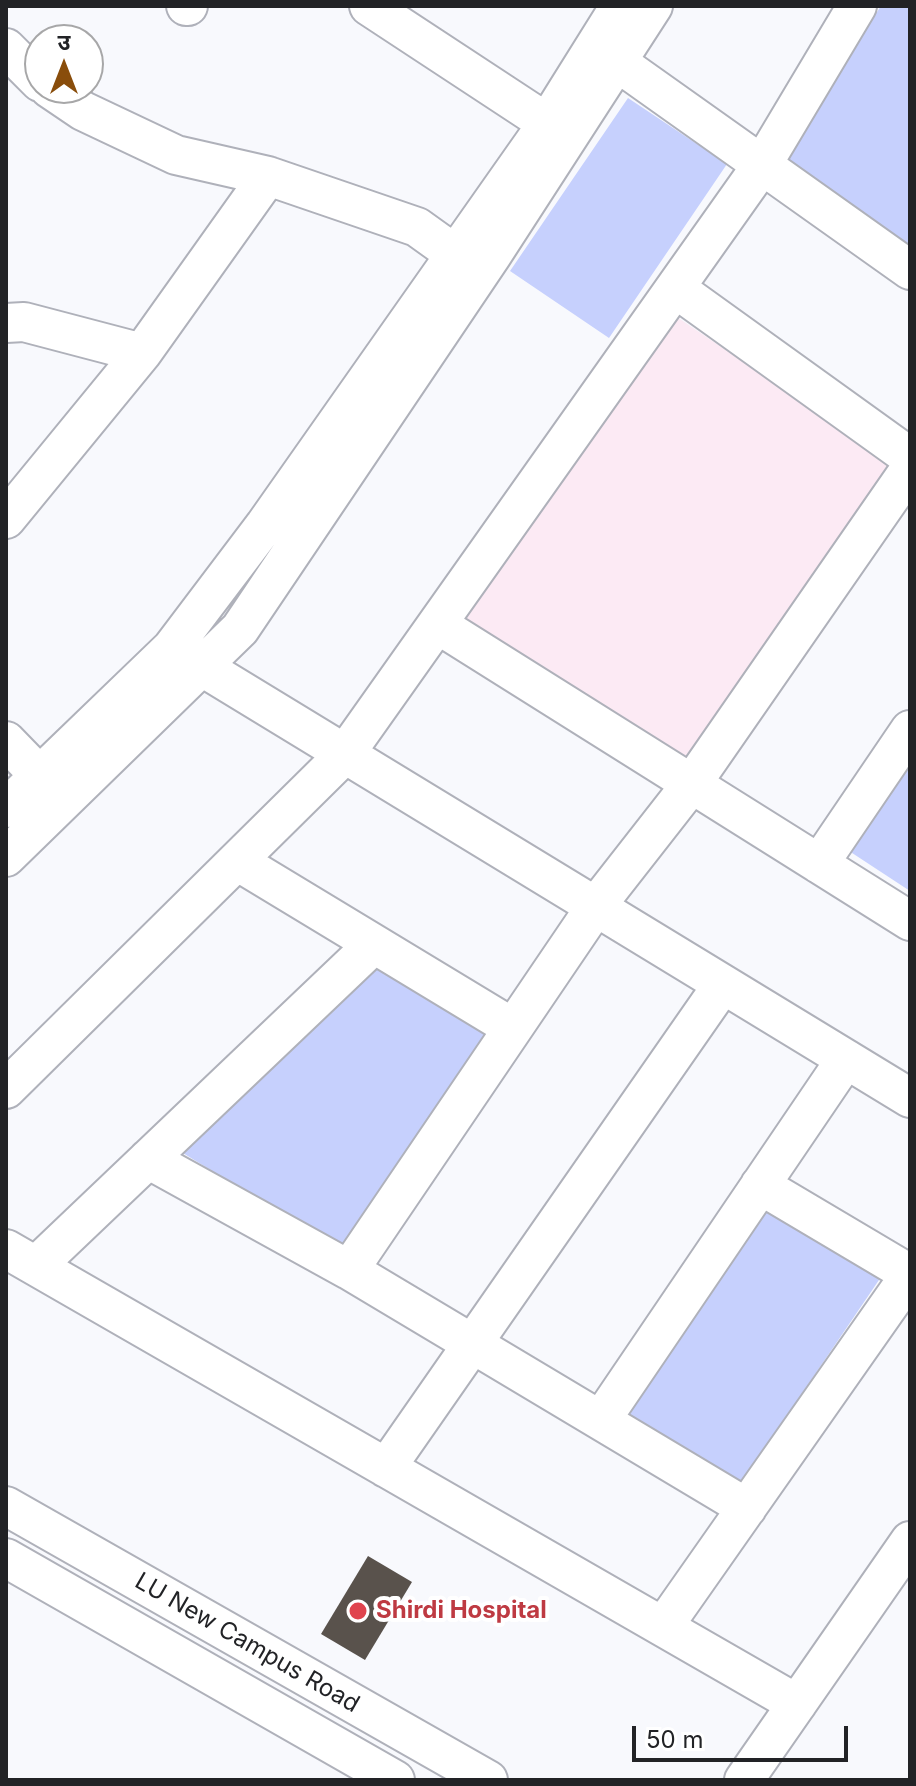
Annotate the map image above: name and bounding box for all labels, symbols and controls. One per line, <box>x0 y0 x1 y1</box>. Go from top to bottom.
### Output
north arrow <box>24 24 104 104</box>
text: उ <box>58 29 70 55</box>
street label: LU New Campus Road <box>130 1567 364 1719</box>
place label: Shirdi Hospital <box>376 1597 547 1625</box>
marker: Shirdi Hospital <box>347 1600 369 1622</box>
scale bar <box>636 1710 852 1760</box>
text: 50 m <box>646 1725 704 1754</box>

